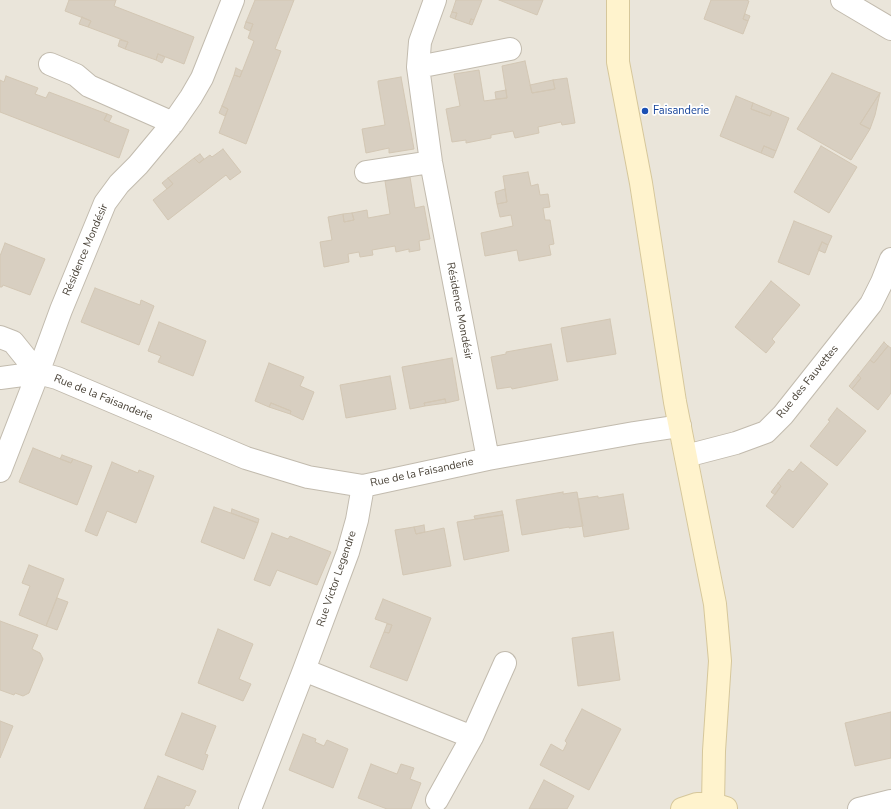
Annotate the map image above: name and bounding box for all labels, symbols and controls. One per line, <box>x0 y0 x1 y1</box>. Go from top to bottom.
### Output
place label: Faisanderie <box>653 104 709 118</box>
marker: Faisanderie <box>640 106 650 116</box>
street label: Résidence Mondésir <box>61 202 111 298</box>
street label: Résidence Mondésir <box>443 261 475 361</box>
street label: Rue des Fauvettes <box>774 343 842 421</box>
street label: Rue de la Faisanderie <box>52 372 154 424</box>
street label: Rue de la Faisanderie <box>369 456 475 490</box>
street label: Rue Victor Legendre <box>314 529 360 629</box>

